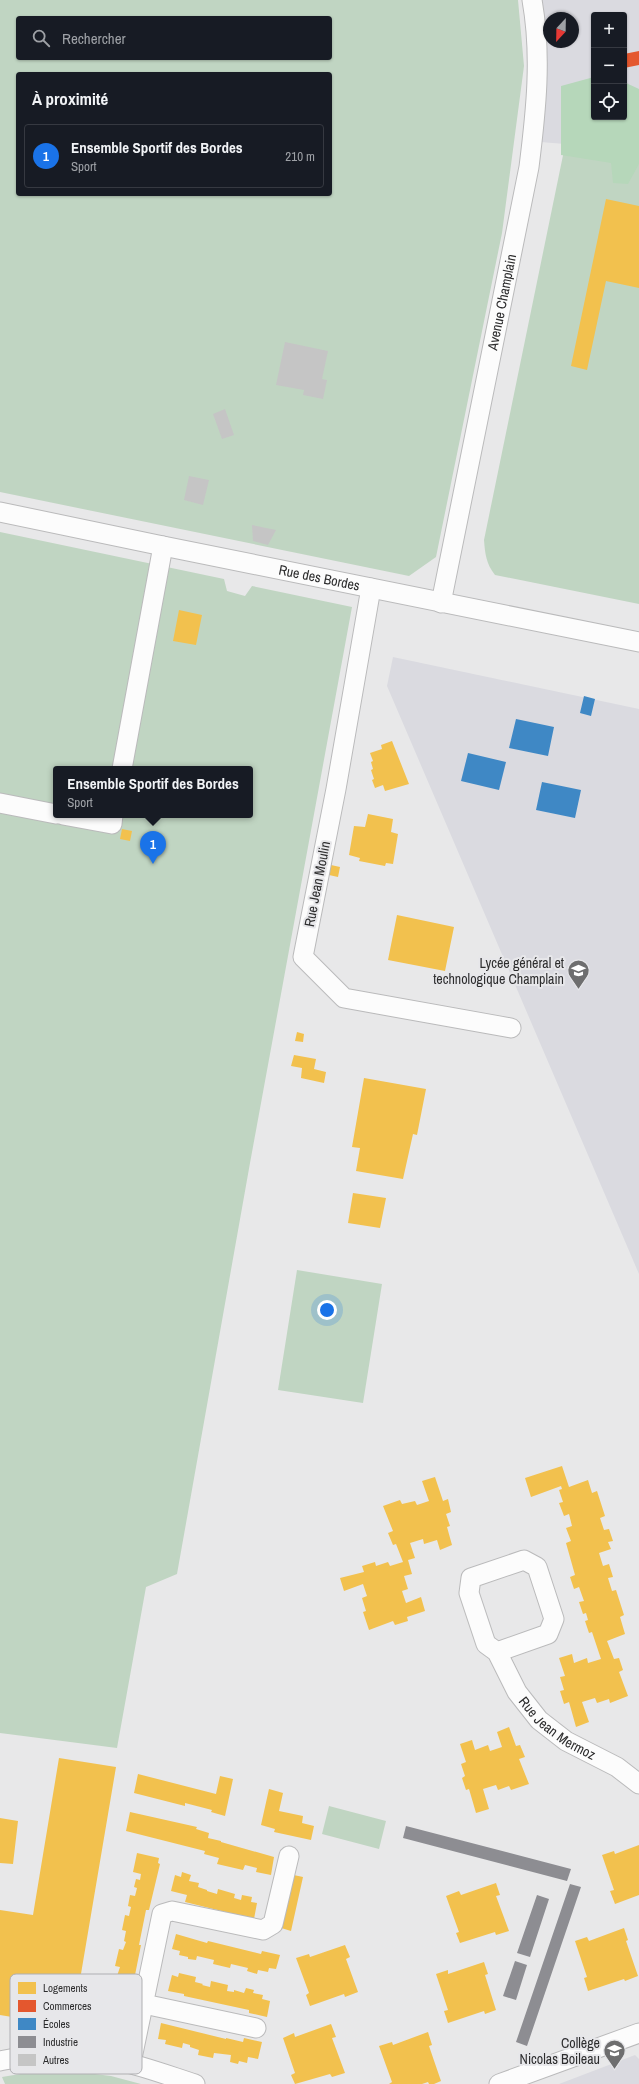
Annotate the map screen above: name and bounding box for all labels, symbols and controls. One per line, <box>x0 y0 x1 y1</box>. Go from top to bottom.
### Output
north arrow <box>543 12 579 48</box>
map controls <box>591 12 627 120</box>
button: + <box>591 12 627 48</box>
search box <box>16 16 332 60</box>
icon: search <box>30 27 52 49</box>
text: Rechercher <box>62 28 126 49</box>
button: − <box>591 48 627 84</box>
button: locate <box>591 84 627 120</box>
text: À proximité <box>32 87 108 110</box>
text: Ensemble Sportif des Bordes <box>71 137 243 158</box>
text: 1 <box>43 148 49 165</box>
text: 210 m <box>285 148 315 165</box>
text: Sport <box>71 158 96 175</box>
street label: Avenue Champlain <box>483 252 520 353</box>
street label: Rue des Bordes <box>277 561 362 595</box>
popup <box>53 766 253 818</box>
text: Ensemble Sportif des Bordes <box>67 773 239 794</box>
text: Sport <box>67 794 93 811</box>
pin: 1 <box>140 831 166 864</box>
street label: Rue Jean Moulin <box>300 840 334 928</box>
place label: Lycée général et technologique Champlain <box>433 954 564 988</box>
school or university icon: Lycée général et technologique Champlain <box>566 958 592 991</box>
your location <box>317 1300 337 1320</box>
street label: Rue Jean Mermoz <box>515 1693 599 1764</box>
legend <box>10 1974 142 2074</box>
text: Logements <box>43 1981 88 1995</box>
text: Commerces <box>43 1999 92 2013</box>
text: Écoles <box>43 2017 71 2031</box>
place label: Collège Nicolas Boileau <box>520 2034 600 2068</box>
text: Industrie <box>43 2035 78 2049</box>
school or university icon: Collège Nicolas Boileau <box>602 2038 628 2071</box>
text: Autres <box>42 2053 70 2067</box>

